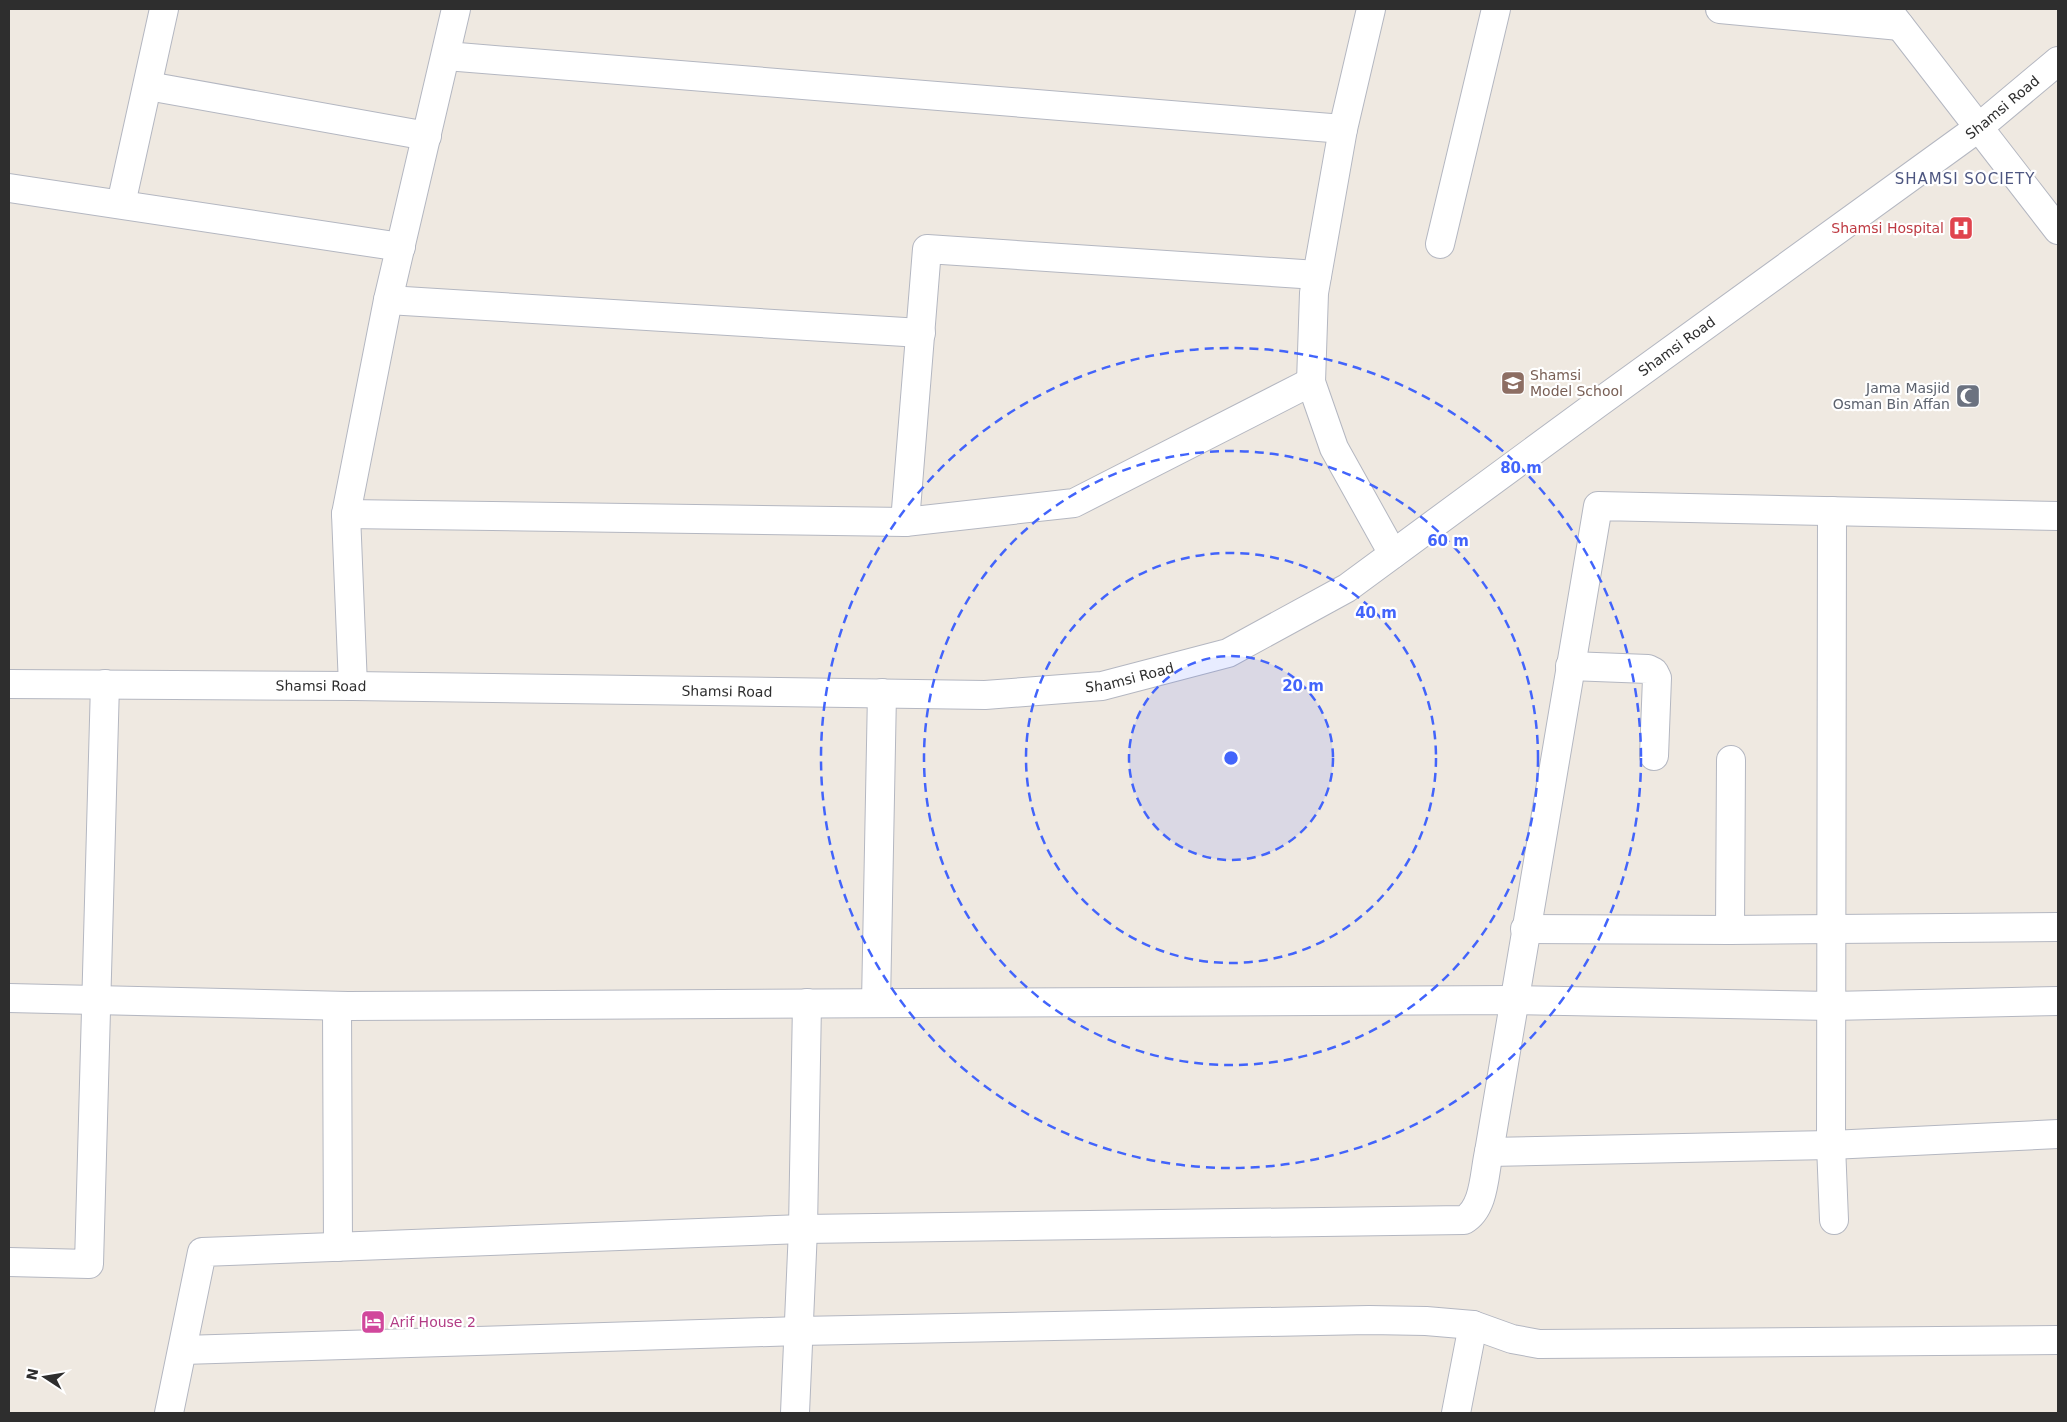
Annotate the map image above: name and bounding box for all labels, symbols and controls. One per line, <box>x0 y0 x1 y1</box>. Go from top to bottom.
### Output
street label: Shamsi Road <box>1962 72 2042 142</box>
district label: SHAMSI SOCIETY <box>1895 170 2035 188</box>
hospital icon: Shamsi Hospital <box>1948 215 1974 241</box>
place label: Shamsi Hospital <box>1831 220 1944 236</box>
street label: Shamsi Road <box>1635 313 1718 379</box>
place label: Shamsi Model School <box>1530 367 1623 399</box>
school or university icon: Shamsi Model School <box>1500 370 1526 396</box>
place label: Jama Masjid Osman Bin Affan <box>1833 380 1950 412</box>
mosque icon: Jama Masjid Osman Bin Affan <box>1955 383 1981 409</box>
text: 80 m <box>1500 459 1542 477</box>
text: 60 m <box>1427 532 1469 550</box>
text: 40 m <box>1355 604 1397 622</box>
street label: Shamsi Road <box>1085 660 1176 695</box>
text: 20 m <box>1282 677 1324 695</box>
street label: Shamsi Road <box>276 678 367 694</box>
street label: Shamsi Road <box>681 683 772 700</box>
centre of rings <box>1222 749 1240 767</box>
hotel icon: Arif House 2 <box>360 1309 386 1335</box>
place label: Arif House 2 <box>390 1314 476 1330</box>
north arrow <box>20 1352 70 1402</box>
text: N <box>23 1367 41 1382</box>

